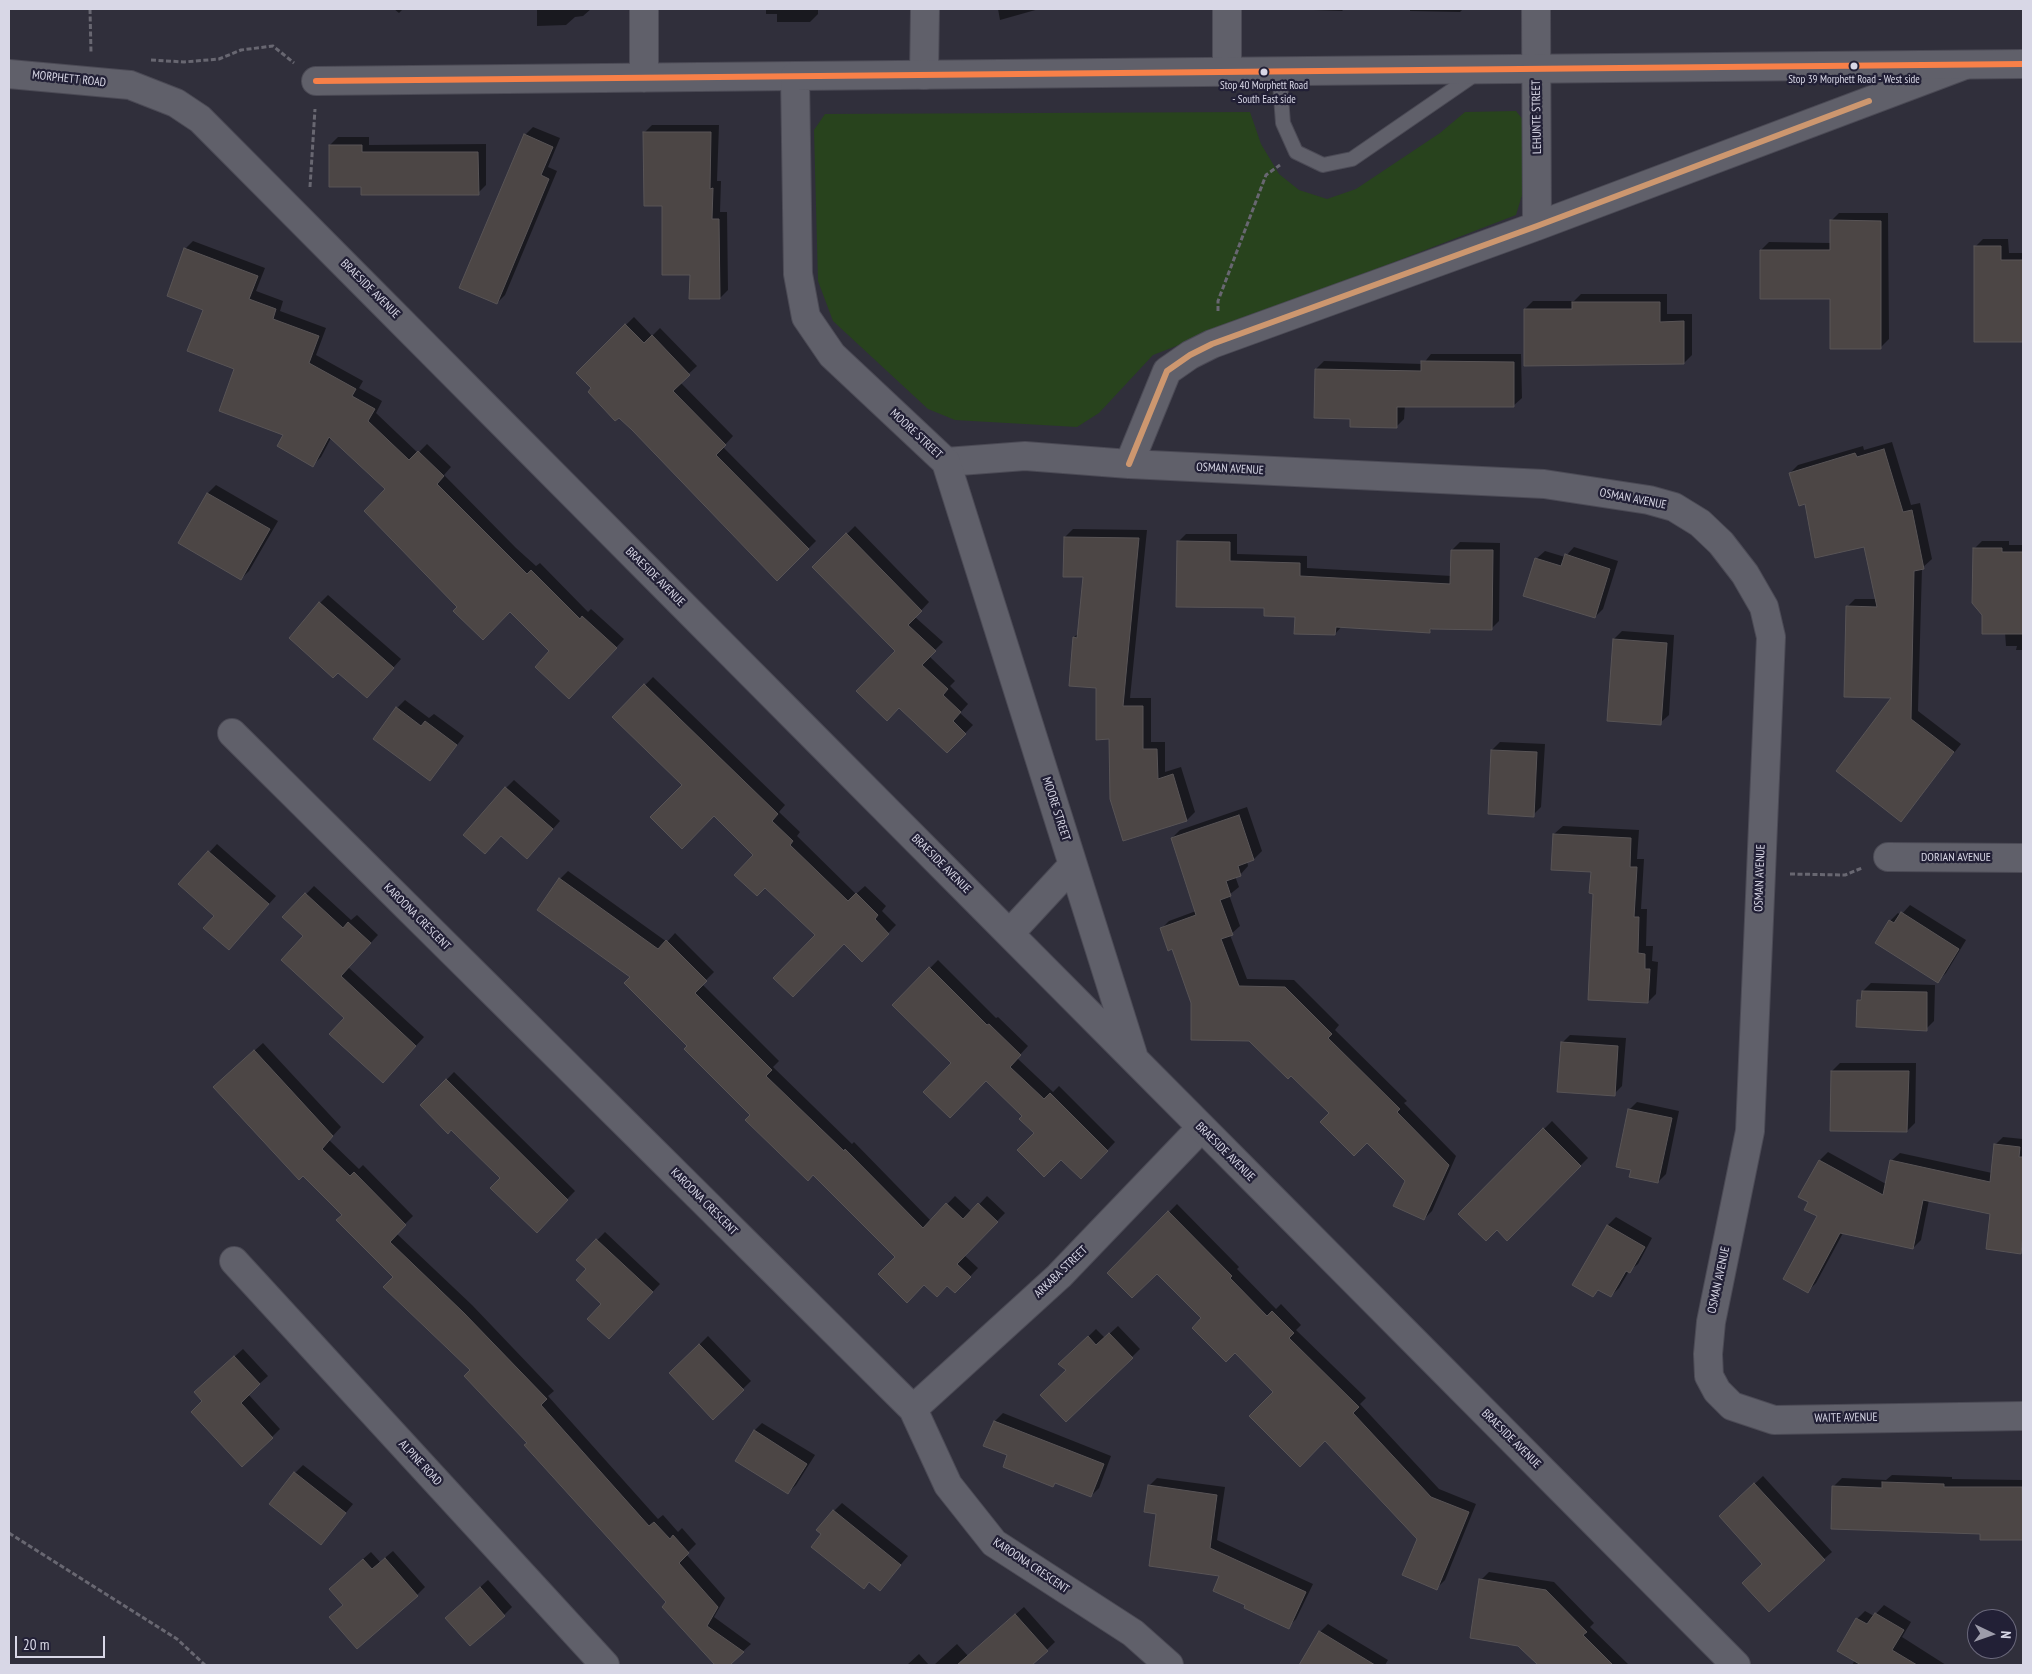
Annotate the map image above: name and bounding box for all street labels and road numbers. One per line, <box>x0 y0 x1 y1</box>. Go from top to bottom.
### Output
street label: MORPHETT ROAD <box>31 68 107 90</box>
street label: LEHUNTE STREET <box>1529 80 1545 154</box>
street label: BRAESIDE AVENUE <box>337 256 403 322</box>
street label: MOORE STREET <box>887 406 945 462</box>
street label: OSMAN AVENUE <box>1196 460 1264 478</box>
street label: OSMAN AVENUE <box>1598 485 1668 513</box>
street label: BRAESIDE AVENUE <box>622 544 688 610</box>
street label: MOORE STREET <box>1039 775 1073 843</box>
street label: BRAESIDE AVENUE <box>908 831 974 897</box>
street label: OSMAN AVENUE <box>1752 844 1768 912</box>
street label: DORIAN AVENUE <box>1921 851 1991 865</box>
street label: KAROONA CRESCENT <box>381 881 453 953</box>
street label: BRAESIDE AVENUE <box>1192 1119 1258 1185</box>
street label: KAROONA CRESCENT <box>668 1166 740 1238</box>
street label: ARKABA STREET <box>1031 1243 1091 1301</box>
street label: OSMAN AVENUE <box>1705 1245 1733 1315</box>
street label: BRAESIDE AVENUE <box>1478 1406 1544 1472</box>
street label: WAITE AVENUE <box>1814 1410 1878 1426</box>
street label: ALPINE ROAD <box>395 1437 445 1489</box>
street label: KAROONA CRESCENT <box>990 1535 1072 1597</box>

